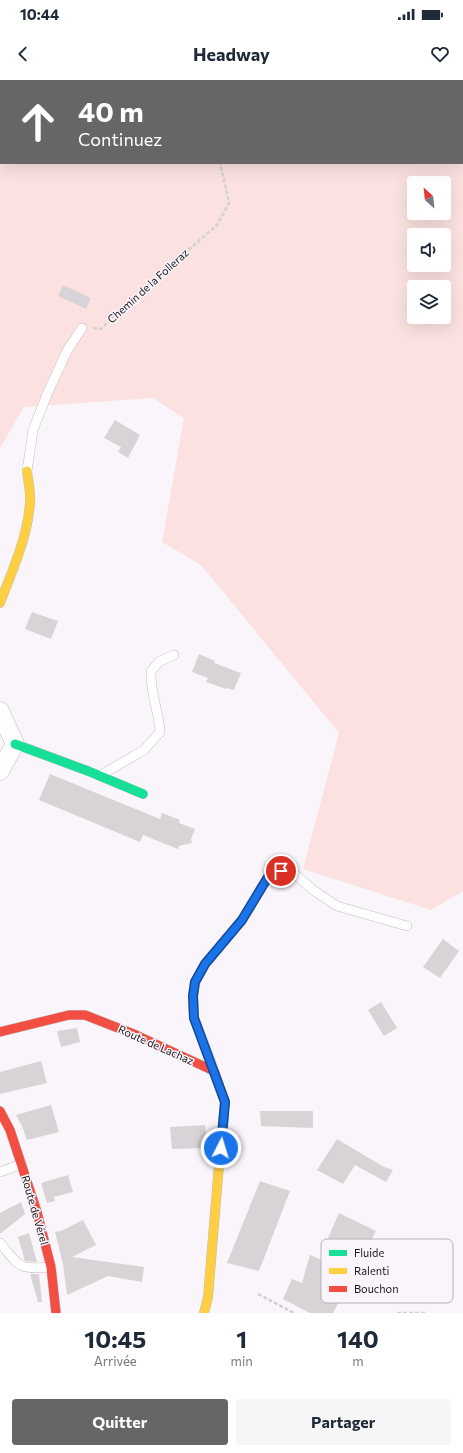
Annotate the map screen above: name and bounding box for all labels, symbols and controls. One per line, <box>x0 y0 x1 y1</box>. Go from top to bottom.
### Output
text: 10:44 <box>20 5 59 23</box>
icon: back <box>12 43 34 65</box>
text: Headway <box>193 43 270 65</box>
icon: heart <box>429 43 451 65</box>
text: 40 m <box>78 94 144 128</box>
icon: ahead <box>12 96 64 148</box>
text: Continuez <box>78 128 162 150</box>
north arrow <box>407 176 451 220</box>
map controls <box>407 176 451 324</box>
button: sound <box>407 228 451 272</box>
street label: Chemin de la Folleraz <box>104 245 191 326</box>
button: layers <box>407 280 451 324</box>
pin <box>264 854 298 888</box>
icon: arrive <box>270 860 292 882</box>
street label: Route de Lachaz <box>116 1022 196 1067</box>
position arrow <box>200 1127 242 1169</box>
street label: Route de Vérel <box>19 1174 52 1246</box>
legend <box>321 1239 453 1303</box>
text: Fluide <box>354 1246 384 1259</box>
text: Ralenti <box>354 1264 390 1277</box>
text: Bouchon <box>354 1282 398 1295</box>
text: 10:45 <box>84 1324 146 1353</box>
text: 1 <box>236 1324 247 1353</box>
text: 140 <box>337 1324 379 1353</box>
text: Arrivée <box>94 1353 137 1369</box>
text: min <box>231 1353 253 1369</box>
text: m <box>352 1353 364 1369</box>
button: Quitter <box>12 1399 228 1445</box>
button: Partager <box>236 1399 451 1445</box>

